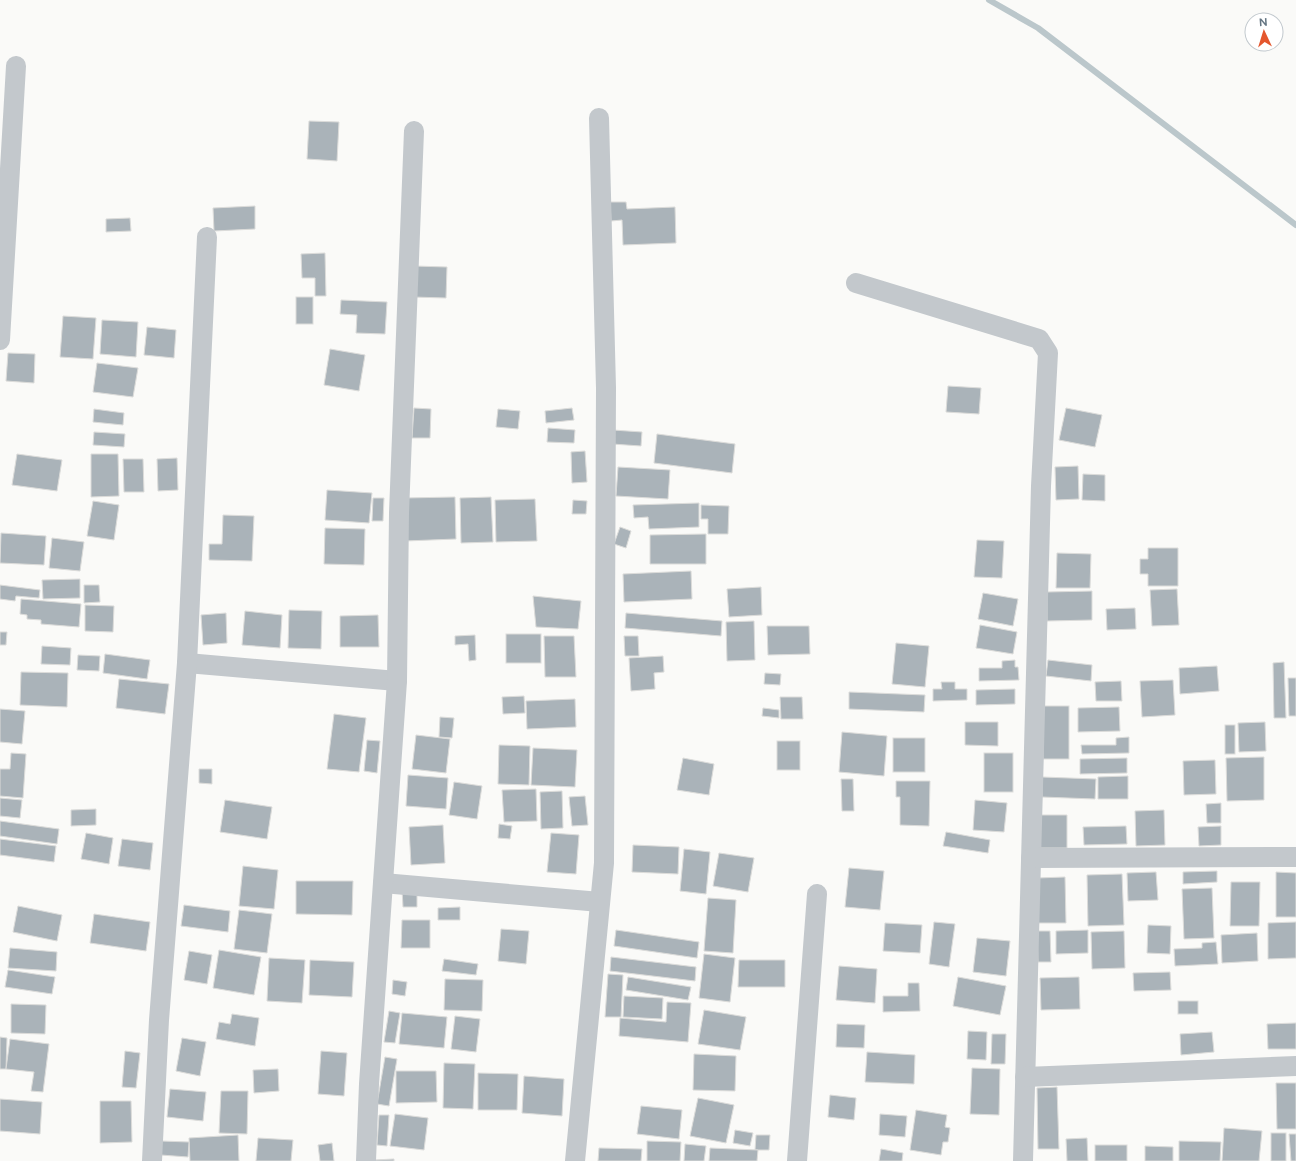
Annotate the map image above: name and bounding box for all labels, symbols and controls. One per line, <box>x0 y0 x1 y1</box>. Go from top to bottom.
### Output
north arrow <box>1244 12 1284 52</box>
text: N <box>1259 16 1268 29</box>

